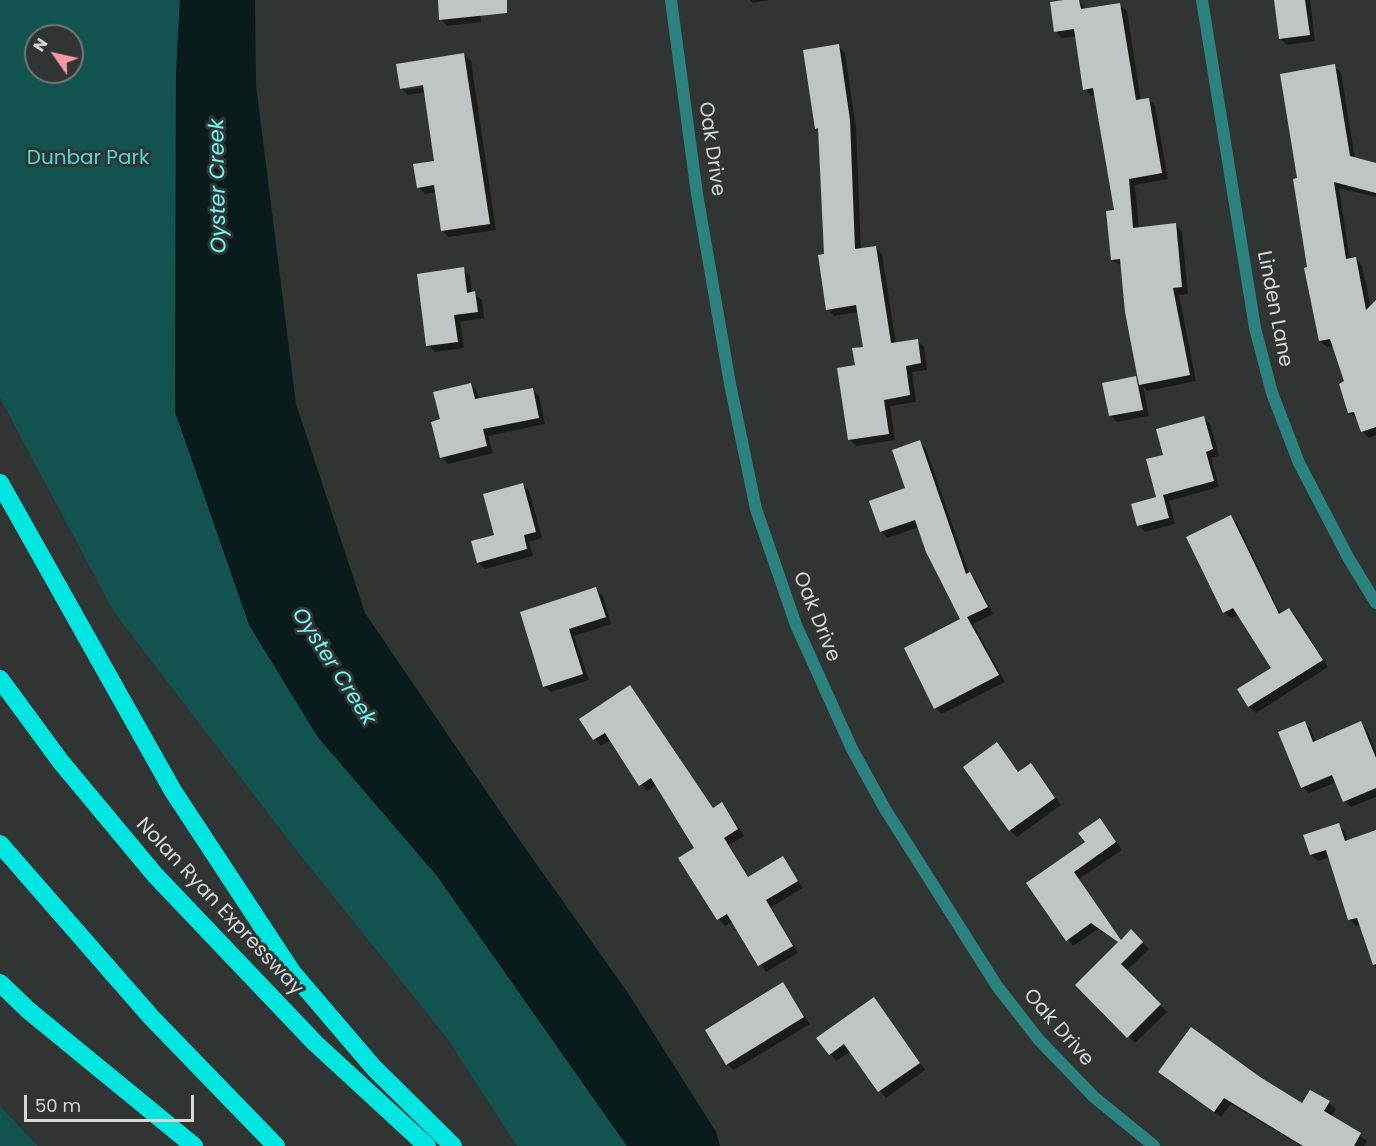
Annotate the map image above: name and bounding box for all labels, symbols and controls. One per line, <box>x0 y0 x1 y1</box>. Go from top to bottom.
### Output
north arrow <box>24 24 84 84</box>
text: N <box>27 33 53 56</box>
street label: Oak Drive <box>693 100 729 198</box>
water label: Oyster Creek <box>205 118 233 254</box>
park label: Dunbar Park <box>27 147 149 171</box>
street label: Linden Lane <box>1251 249 1297 369</box>
street label: Oak Drive <box>787 568 845 666</box>
water label: Oyster Creek <box>286 604 380 730</box>
street label: Nolan Ryan Expressway <box>130 813 308 1001</box>
street label: Oak Drive <box>1018 984 1098 1072</box>
scale bar <box>27 1083 196 1121</box>
text: 50 m <box>35 1093 81 1118</box>

